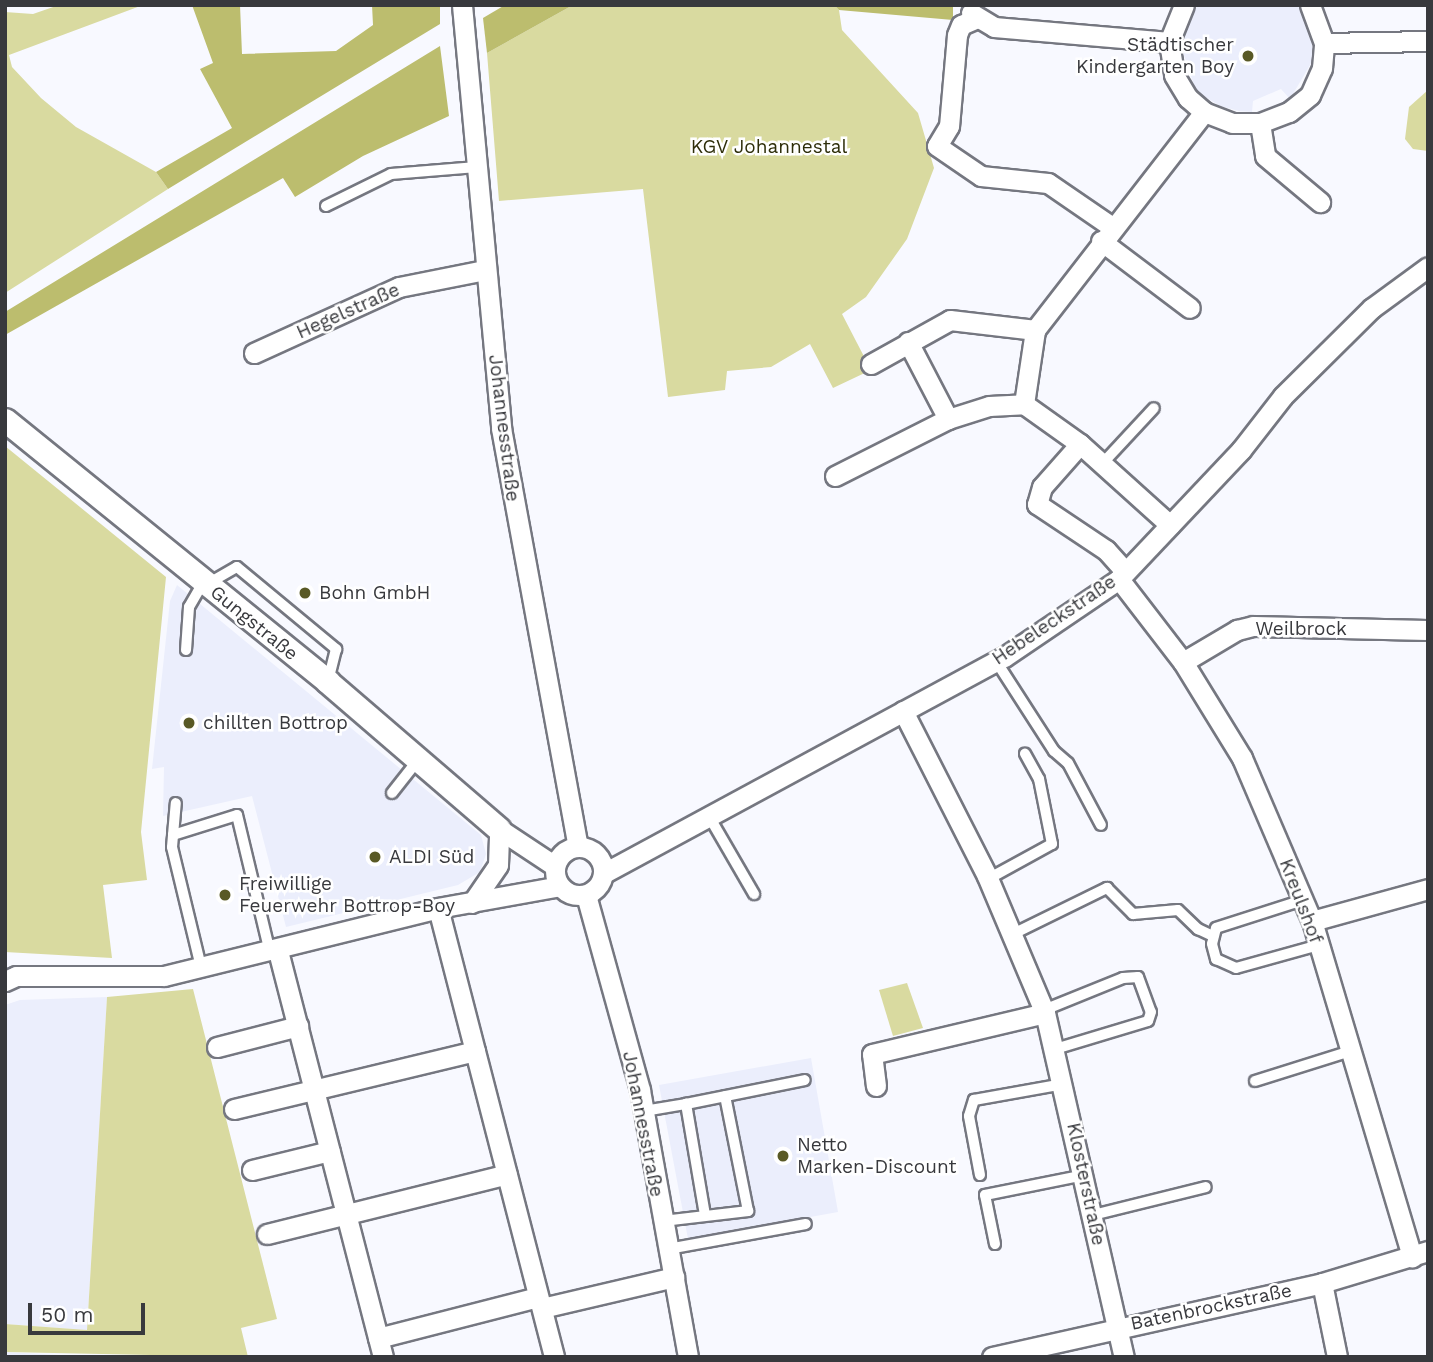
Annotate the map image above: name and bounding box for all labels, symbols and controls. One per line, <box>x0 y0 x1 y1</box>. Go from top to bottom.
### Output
place label: Städtischer Kindergarten Boy <box>1076 34 1234 78</box>
marker: Städtischer Kindergarten Boy <box>1240 48 1256 64</box>
park label: KGV Johannestal <box>690 136 848 158</box>
street label: Hegelstraße <box>293 278 403 344</box>
street label: Johannesstraße <box>484 353 524 503</box>
street label: Hebeleckstraße <box>988 570 1120 670</box>
street label: Gungstraße <box>206 581 302 665</box>
place label: Bohn GmbH <box>319 582 430 604</box>
marker: Bohn GmbH <box>297 585 313 601</box>
street label: Weilbrock <box>1255 618 1347 640</box>
place label: chillten Bottrop <box>203 712 348 734</box>
marker: chillten Bottrop <box>181 715 197 731</box>
place label: ALDI Süd <box>389 846 474 868</box>
marker: ALDI Süd <box>367 849 383 865</box>
street label: Kreulshof <box>1274 855 1328 947</box>
place label: Freiwillige Feuerwehr Bottrop-Boy <box>239 873 456 917</box>
marker: Freiwillige Feuerwehr Bottrop-Boy <box>217 887 233 903</box>
street label: Johannesstraße <box>618 1049 668 1199</box>
street label: Klosterstraße <box>1062 1121 1110 1247</box>
place label: Netto Marken-Discount <box>797 1134 956 1178</box>
marker: Netto Marken-Discount <box>775 1148 791 1164</box>
street label: Batenbrockstraße <box>1128 1279 1294 1335</box>
scale bar <box>32 1288 149 1332</box>
text: 50 m <box>41 1302 93 1327</box>

